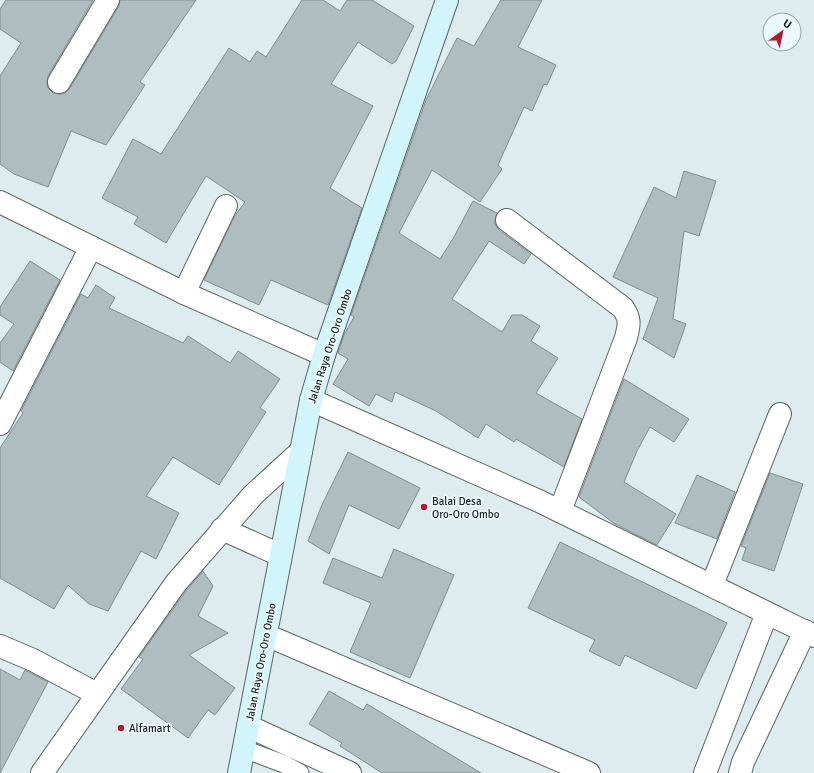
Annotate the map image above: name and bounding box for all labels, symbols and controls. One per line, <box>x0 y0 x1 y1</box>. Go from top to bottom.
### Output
north arrow <box>762 12 802 52</box>
text: U <box>781 17 794 32</box>
street label: Jalan Raya Oro-Oro Ombo <box>305 287 355 405</box>
place label: Balai Desa Oro-Oro Ombo <box>432 495 500 521</box>
marker: Balai Desa Oro-Oro Ombo <box>419 502 429 512</box>
street label: Jalan Raya Oro-Oro Ombo <box>243 602 279 722</box>
place label: Alfamart <box>129 722 171 735</box>
marker: Alfamart <box>116 723 126 733</box>

